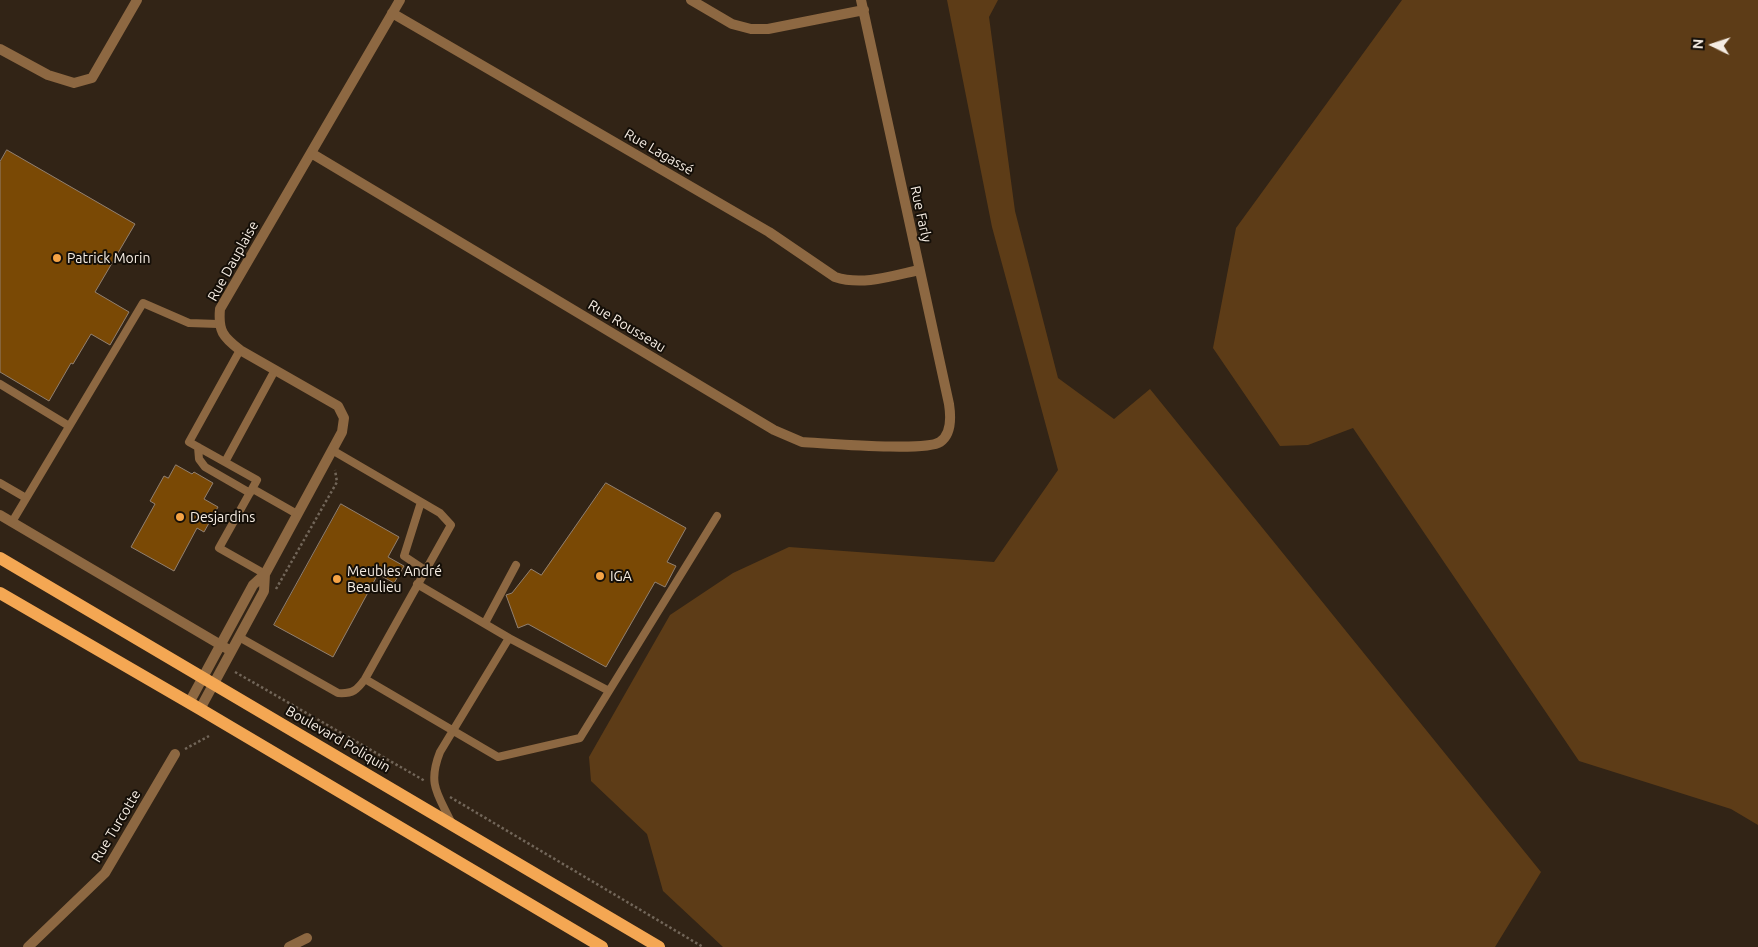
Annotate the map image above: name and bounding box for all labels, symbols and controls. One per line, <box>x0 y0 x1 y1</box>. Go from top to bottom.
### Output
north arrow <box>1688 20 1738 70</box>
text: N <box>1690 38 1706 50</box>
street label: Rue Lagassé <box>621 125 697 179</box>
street label: Rue Farly <box>907 184 935 244</box>
street label: Rue Dauplaise <box>204 218 262 304</box>
place label: Patrick Morin <box>67 250 150 266</box>
marker: Patrick Morin <box>51 252 63 264</box>
street label: Rue Rousseau <box>585 296 669 356</box>
place label: Desjardins <box>190 509 255 525</box>
marker: Desjardins <box>174 511 186 523</box>
place label: Meubles André Beaulieu <box>347 563 442 596</box>
place label: IGA <box>610 568 632 584</box>
marker: IGA <box>594 570 606 582</box>
marker: Meubles André Beaulieu <box>331 573 343 585</box>
street label: Boulevard Poliquin <box>283 702 393 776</box>
street label: Rue Turcotte <box>88 787 144 865</box>

